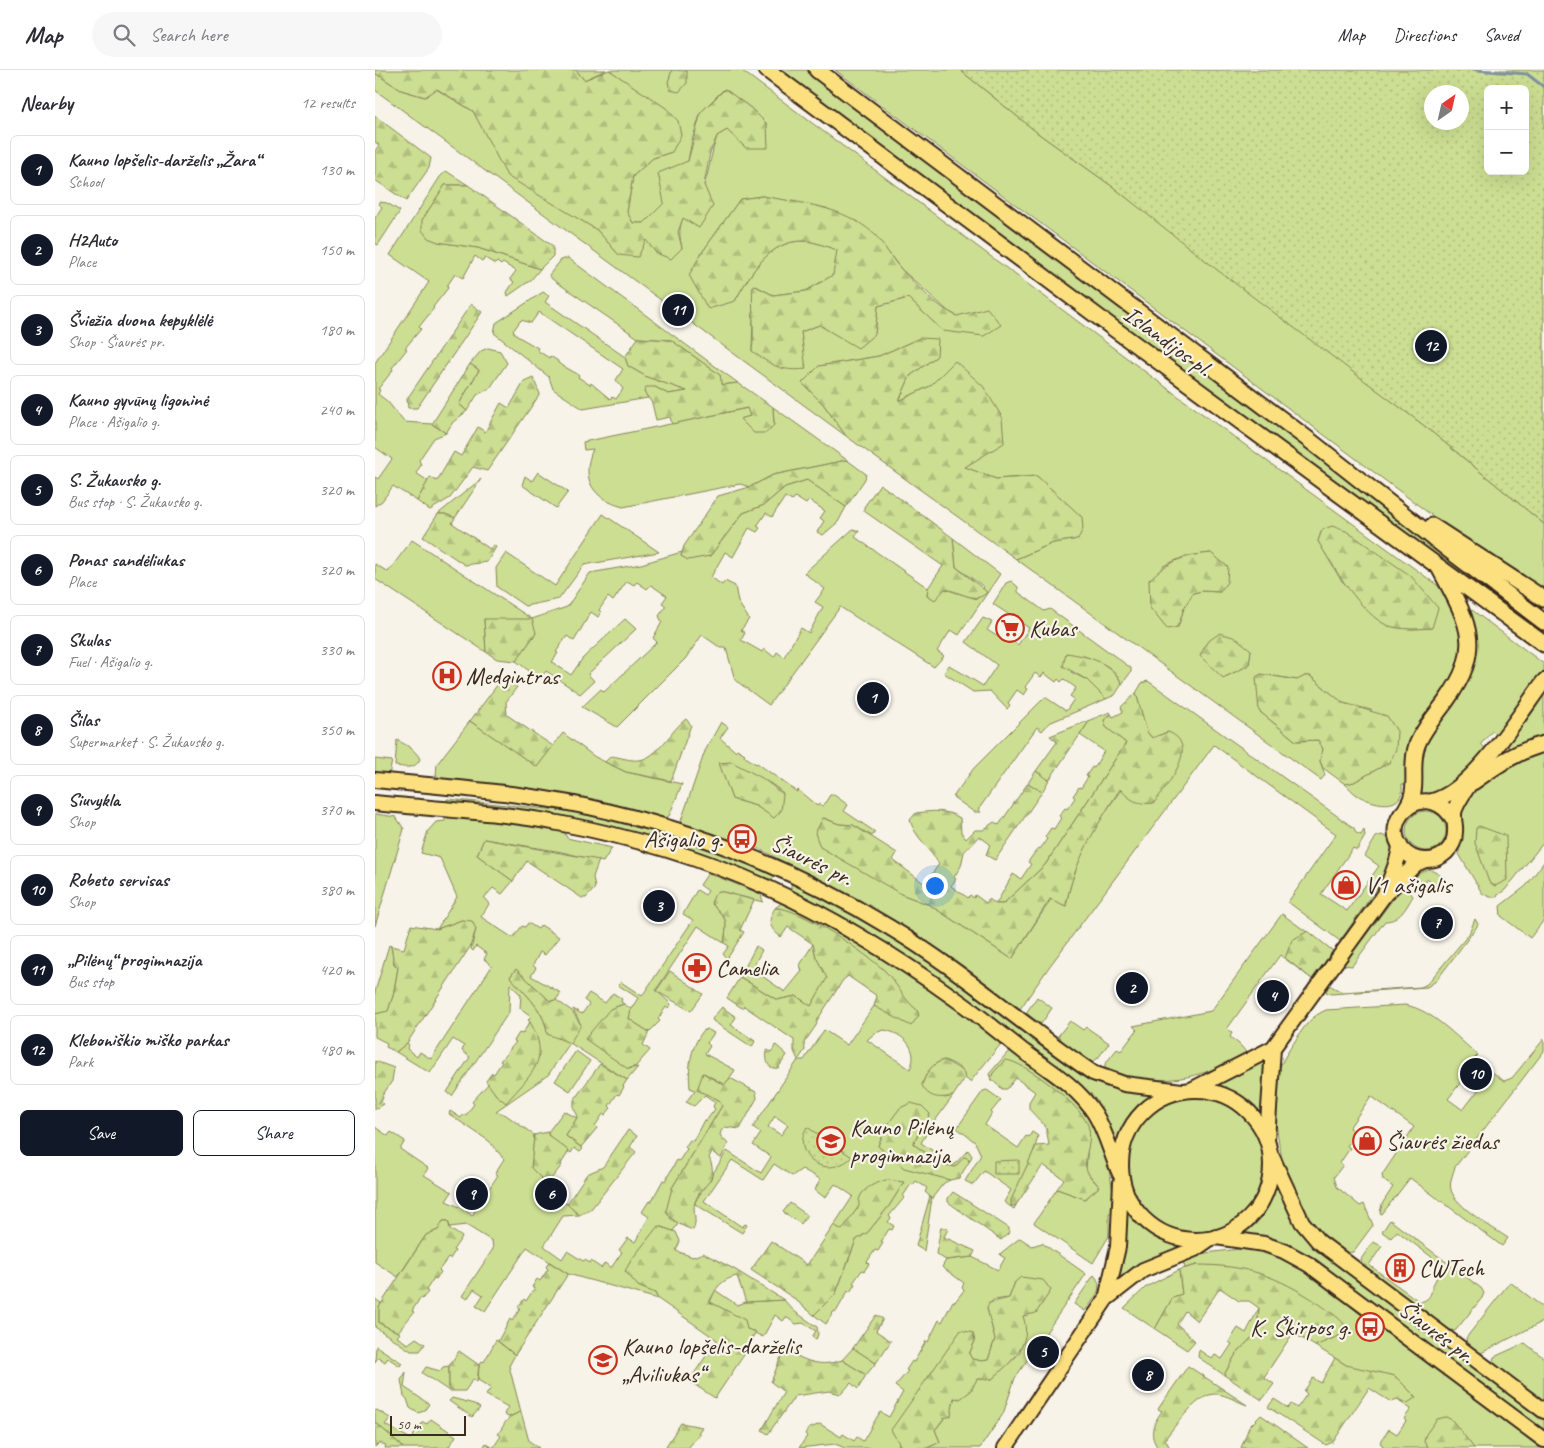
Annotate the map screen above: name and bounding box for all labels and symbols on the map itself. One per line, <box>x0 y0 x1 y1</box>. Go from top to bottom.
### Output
north arrow <box>1424 85 1469 130</box>
pin: 11 <box>662 291 694 329</box>
street label: Islandijos pl. <box>1118 299 1218 383</box>
pin: 12 <box>1415 327 1447 365</box>
supermarket icon: Kubas <box>995 613 1025 643</box>
place label: Kubas <box>1029 613 1078 643</box>
hospital icon: Medgintras <box>432 661 462 691</box>
place label: Medgintras <box>466 661 561 691</box>
pin: 1 <box>857 679 889 717</box>
place label: Ašigalio g. <box>644 824 723 854</box>
bus stop icon: Ašigalio g. <box>727 824 757 854</box>
street label: Šiaurės pr. <box>766 827 858 893</box>
shop icon: V1 ašigalis <box>1331 870 1361 900</box>
place label: V1 ašigalis <box>1365 870 1453 900</box>
your location <box>922 873 948 899</box>
pin: 3 <box>643 887 675 925</box>
pin: 7 <box>1421 904 1453 942</box>
pharmacy icon: Camelia <box>682 953 712 983</box>
place label: Camelia <box>716 953 780 983</box>
pin: 2 <box>1116 969 1148 1007</box>
pin: 4 <box>1257 977 1289 1015</box>
pin: 10 <box>1460 1055 1492 1093</box>
place label: Kauno Pilėnų progimnazija <box>850 1112 955 1170</box>
school or university icon: Kauno Pilėnų progimnazija <box>816 1126 846 1156</box>
shop icon: Šiaurės žiedas <box>1352 1126 1382 1156</box>
place label: Šiaurės žiedas <box>1386 1126 1500 1156</box>
pin: 9 <box>456 1175 488 1213</box>
pin: 6 <box>535 1175 567 1213</box>
building icon: CWTech <box>1385 1253 1415 1283</box>
place label: CWTech <box>1419 1253 1485 1283</box>
street label: Šiaurės pr. <box>1393 1294 1481 1370</box>
place label: K. Škirpos g. <box>1250 1312 1351 1342</box>
bus stop icon: K. Škirpos g. <box>1355 1312 1385 1342</box>
place label: Kauno lopšelis-darželis „Aviliukas“ <box>622 1331 803 1389</box>
pin: 5 <box>1027 1333 1059 1371</box>
school or university icon: Kauno lopšelis-darželis „Aviliukas“ <box>588 1345 618 1375</box>
pin: 8 <box>1132 1356 1164 1394</box>
scale bar <box>390 1413 466 1436</box>

